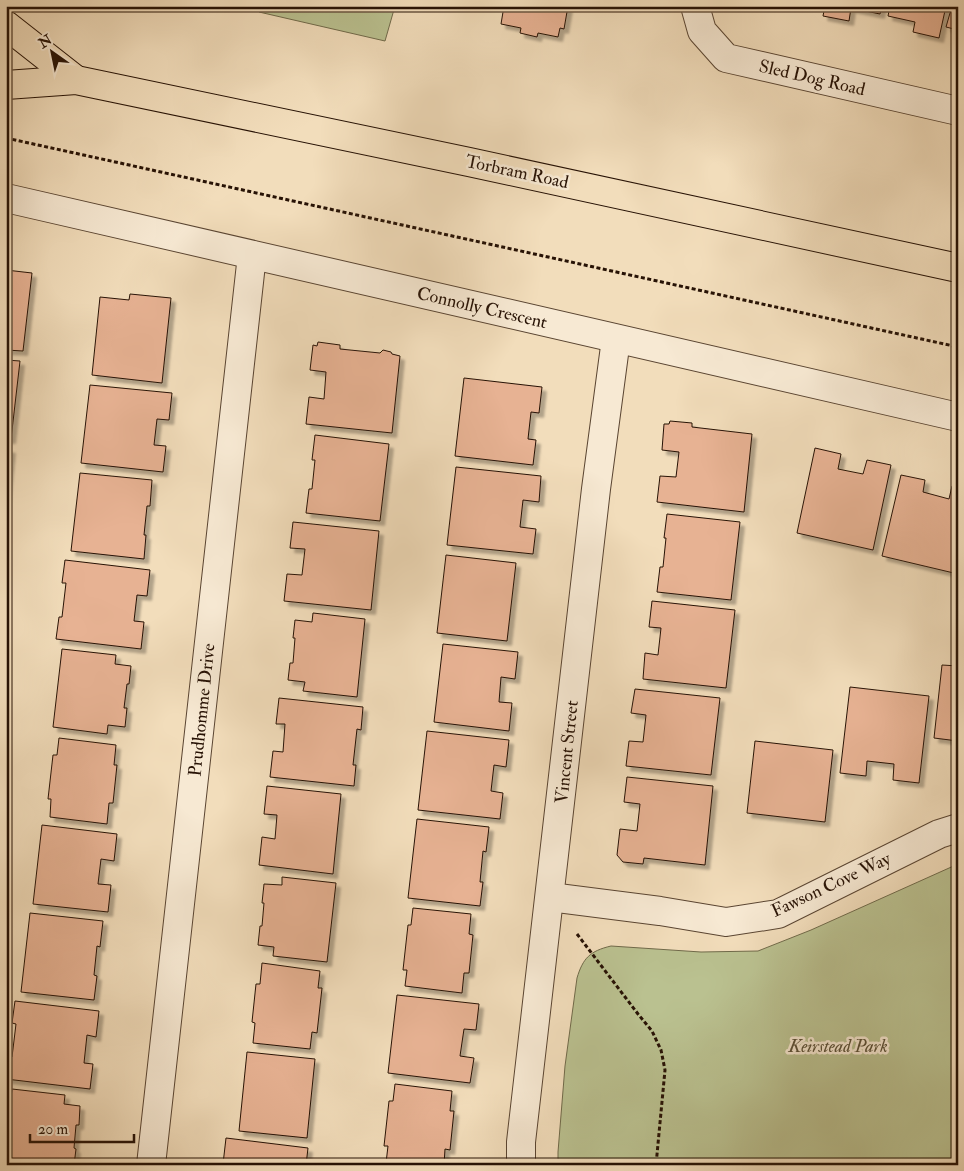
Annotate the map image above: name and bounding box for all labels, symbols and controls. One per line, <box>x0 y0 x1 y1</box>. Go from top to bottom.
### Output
north arrow <box>28 28 78 78</box>
text: N <box>34 31 55 53</box>
street label: Sled Dog Road <box>757 55 867 101</box>
street label: Torbram Road <box>463 150 571 194</box>
street label: Connolly Crescent <box>415 282 550 334</box>
street label: Prudhomme Drive <box>184 642 220 778</box>
street label: Vincent Street <box>550 699 584 805</box>
street label: Fawson Cove Way <box>767 847 896 923</box>
park label: Keirstead Park <box>787 1035 888 1058</box>
scale bar <box>30 1111 134 1143</box>
text: 20 m <box>38 1120 68 1139</box>

